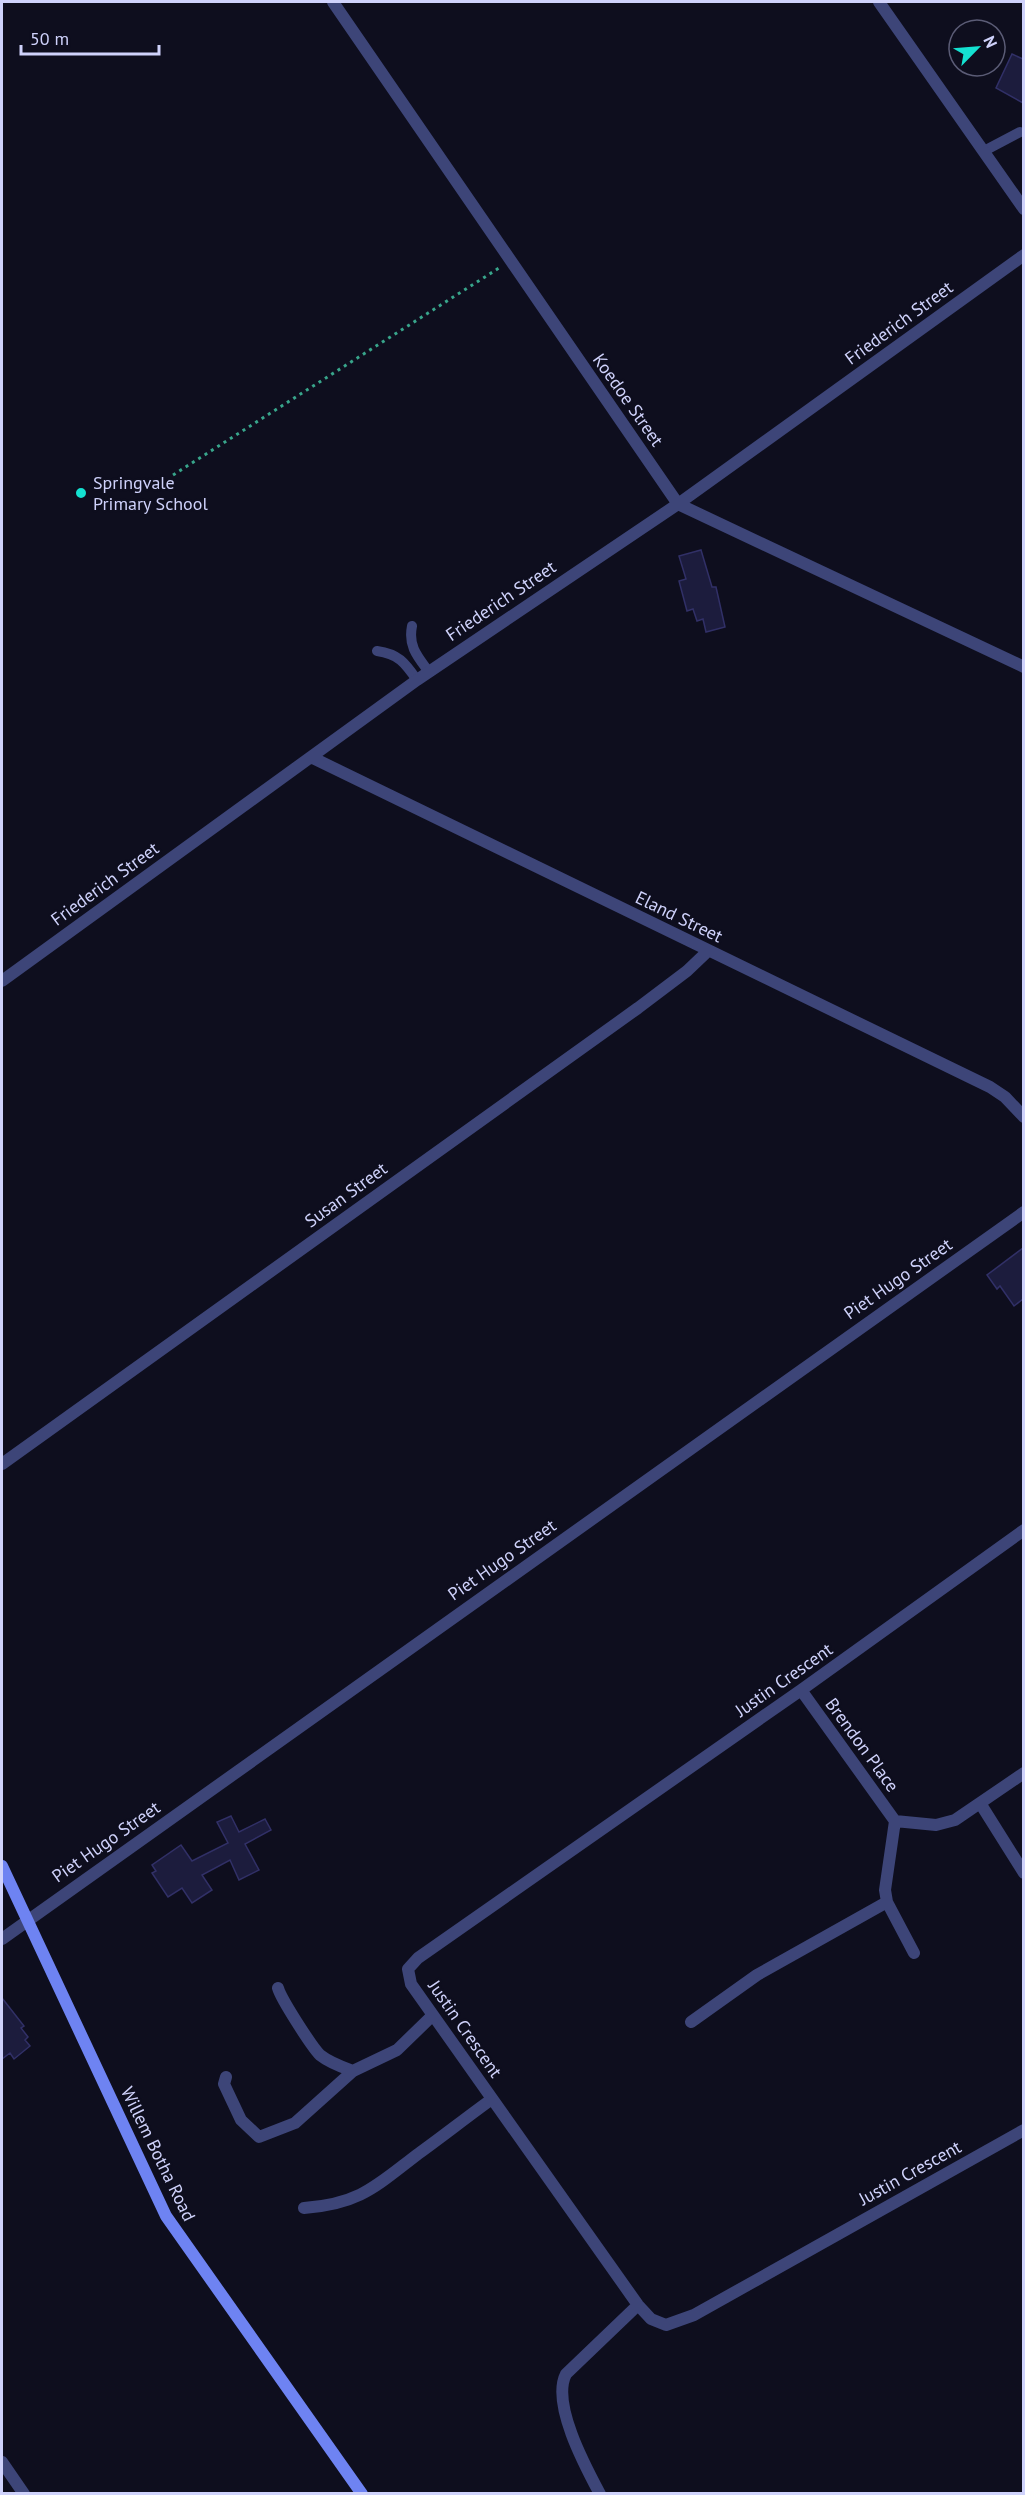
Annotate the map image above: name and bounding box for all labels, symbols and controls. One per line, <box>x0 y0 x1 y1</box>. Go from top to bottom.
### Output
scale bar <box>21 18 159 56</box>
north arrow <box>947 18 1007 78</box>
text: 50 m <box>30 27 69 50</box>
text: N <box>979 33 1002 51</box>
street label: Friederich Street <box>840 276 957 369</box>
street label: Koedoe Street <box>588 349 669 451</box>
place label: Springvale Primary School <box>93 471 208 515</box>
marker: Springvale Primary School <box>74 486 88 500</box>
street label: Friederich Street <box>441 555 560 646</box>
street label: Friederich Street <box>46 837 163 930</box>
street label: Eland Street <box>632 886 727 948</box>
street label: Susan Street <box>300 1157 391 1232</box>
street label: Piet Hugo Street <box>839 1233 956 1324</box>
street label: Piet Hugo Street <box>443 1514 560 1605</box>
street label: Justin Crescent <box>730 1638 837 1722</box>
street label: Brendon Place <box>821 1693 904 1796</box>
street label: Piet Hugo Street <box>47 1796 164 1887</box>
street label: Justin Crescent <box>423 1975 507 2082</box>
street label: Willem Botha Road <box>116 2083 201 2225</box>
street label: Justin Crescent <box>854 2135 965 2211</box>

